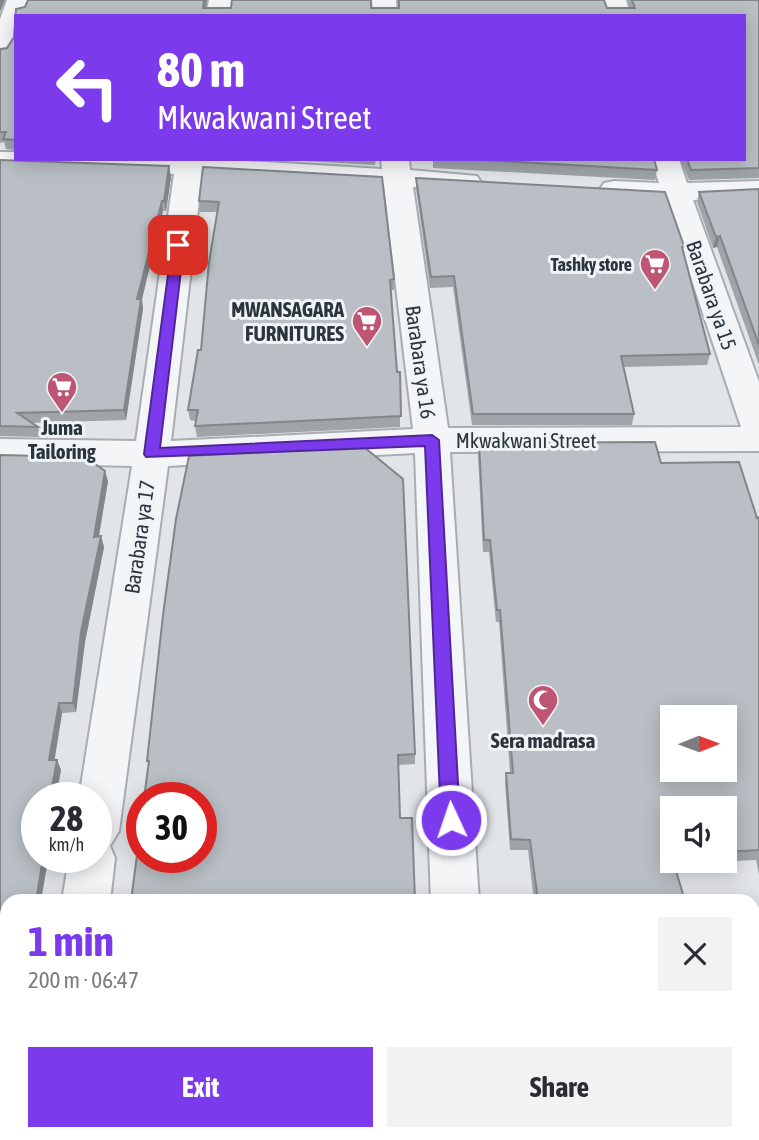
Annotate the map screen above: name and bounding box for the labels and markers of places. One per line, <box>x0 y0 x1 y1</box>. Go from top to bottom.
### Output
pin <box>148 215 208 275</box>
supermarket icon: Tashky store <box>638 247 672 291</box>
place label: Tashky store <box>551 254 632 275</box>
place label: MWANSAGARA FURNITURES <box>231 297 345 345</box>
supermarket icon: MWANSAGARA FURNITURES <box>350 304 384 348</box>
supermarket icon: Juma Tailoring <box>45 370 79 414</box>
place label: Juma Tailoring <box>28 415 97 463</box>
mosque icon: Sera madrasa <box>526 683 560 727</box>
place label: Sera madrasa <box>491 728 595 752</box>

